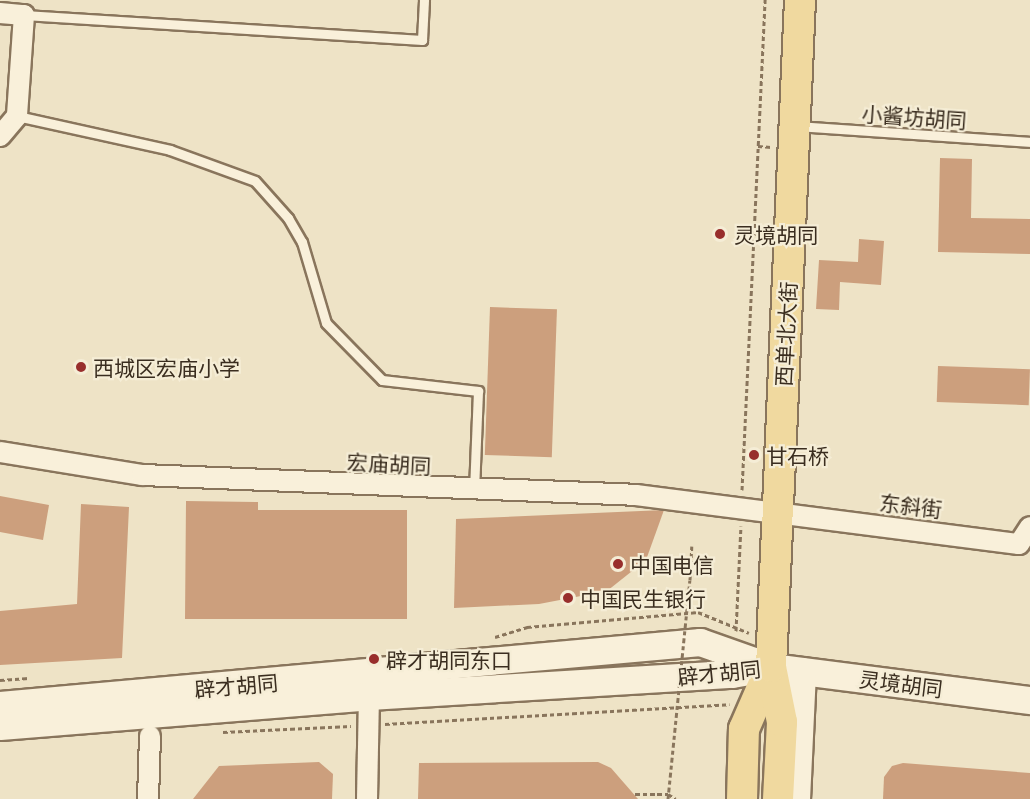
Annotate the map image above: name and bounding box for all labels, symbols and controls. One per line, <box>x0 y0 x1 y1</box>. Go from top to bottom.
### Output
street label: 小酱坊胡同 <box>861 100 967 132</box>
place label: 灵境胡同 <box>734 221 818 247</box>
marker: 灵境胡同 <box>711 225 729 243</box>
street label: 西单北大街 <box>770 281 800 387</box>
place label: 西城区宏庙小学 <box>93 354 240 380</box>
marker: 西城区宏庙小学 <box>74 360 88 374</box>
place label: 甘石桥 <box>766 442 829 468</box>
street label: 宏庙胡同 <box>346 448 432 478</box>
marker: 甘石桥 <box>747 448 761 462</box>
street label: 东斜街 <box>878 489 944 521</box>
place label: 中国电信 <box>630 551 714 577</box>
marker: 中国电信 <box>611 557 625 571</box>
place label: 中国民生银行 <box>580 585 706 611</box>
marker: 中国民生银行 <box>561 591 575 605</box>
place label: 辟才胡同东口 <box>386 646 512 672</box>
marker: 辟才胡同东口 <box>367 652 381 666</box>
street label: 辟才胡同 <box>676 655 762 689</box>
street label: 灵境胡同 <box>858 665 944 701</box>
street label: 辟才胡同 <box>193 669 279 701</box>

